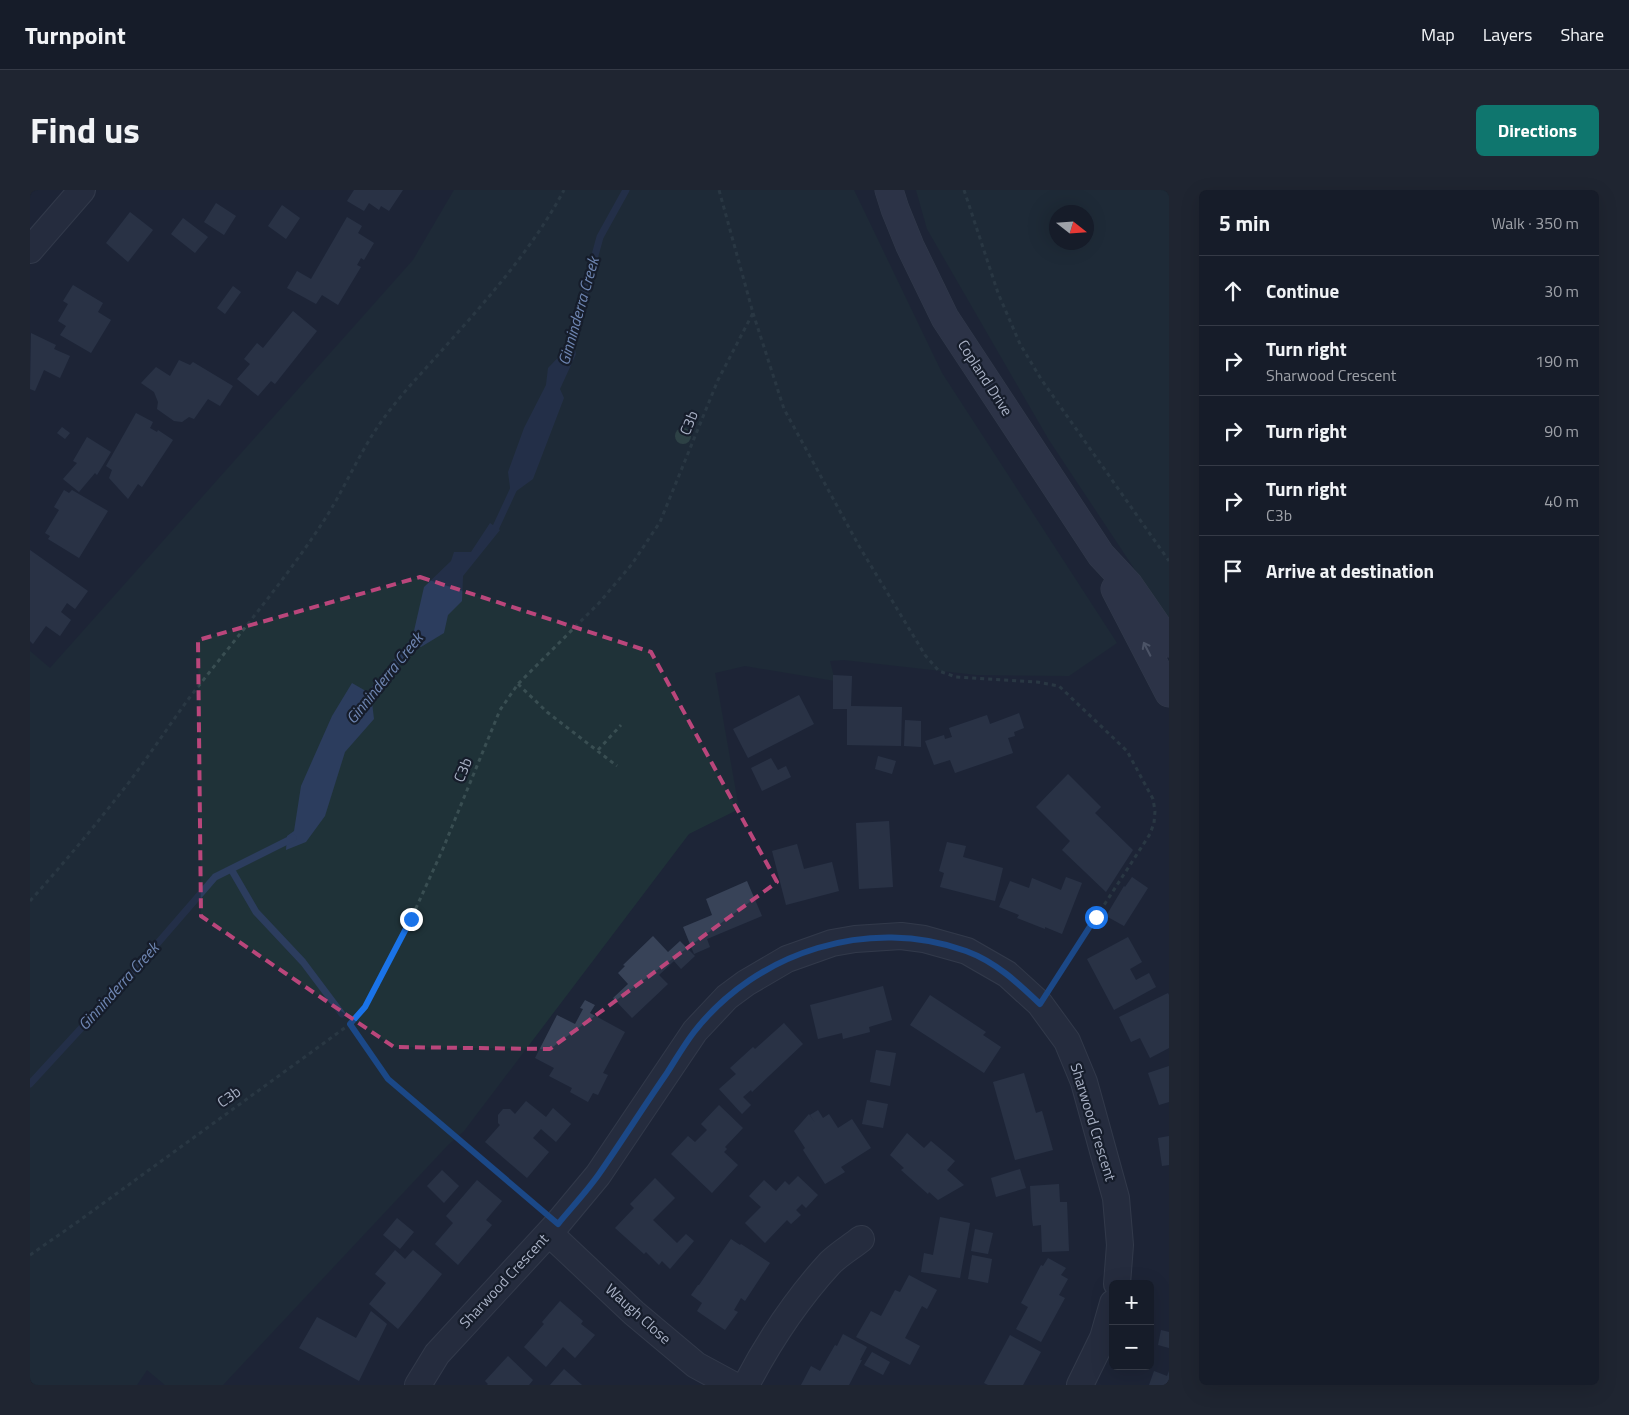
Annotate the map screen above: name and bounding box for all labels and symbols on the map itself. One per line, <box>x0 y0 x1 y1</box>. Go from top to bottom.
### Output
north arrow <box>1049 205 1094 250</box>
water label: Ginninderra Creek <box>551 252 605 368</box>
street label: Copland Drive <box>952 335 1019 420</box>
street label: C3b <box>673 407 704 438</box>
water label: Ginninderra Creek <box>340 626 430 729</box>
one-way arrow <box>1142 642 1151 657</box>
street label: C3b <box>447 754 478 785</box>
route start <box>1085 906 1108 929</box>
route end <box>400 908 423 931</box>
water label: Ginninderra Creek <box>72 935 165 1035</box>
street label: Sharwood Crescent <box>1065 1060 1123 1184</box>
street label: C3b <box>212 1080 245 1113</box>
street label: Sharwood Crescent <box>454 1228 554 1333</box>
street label: Waugh Close <box>600 1278 676 1350</box>

